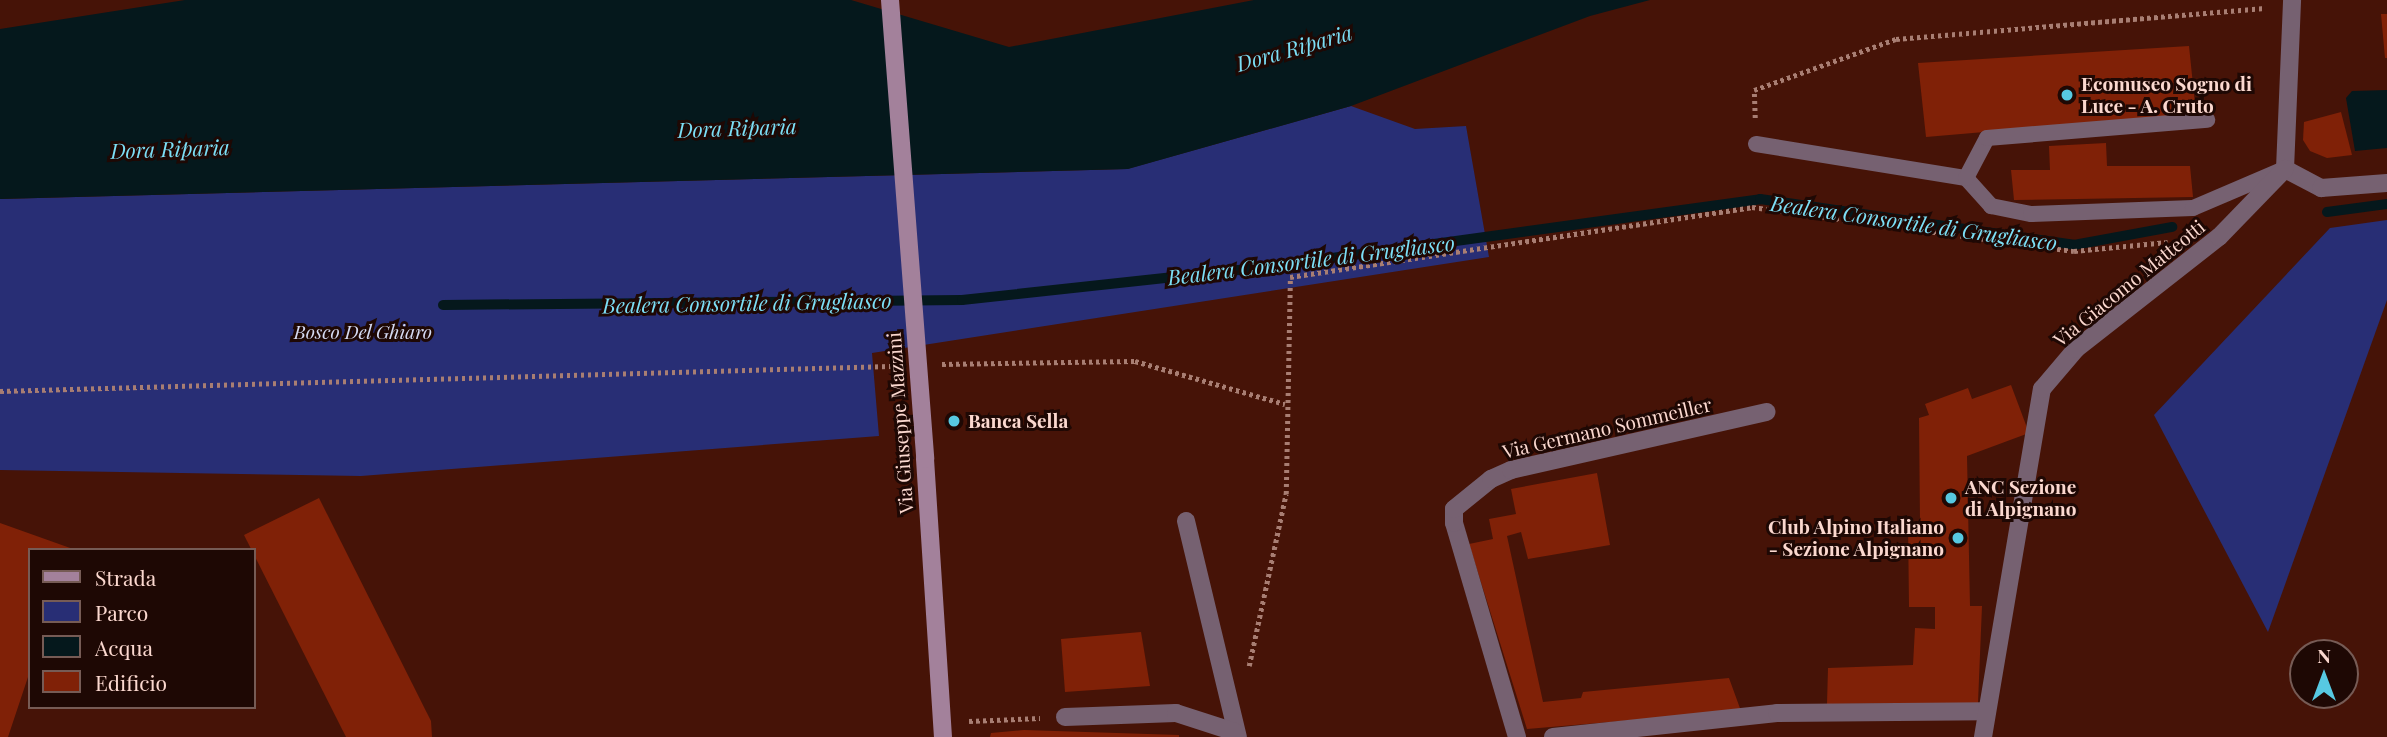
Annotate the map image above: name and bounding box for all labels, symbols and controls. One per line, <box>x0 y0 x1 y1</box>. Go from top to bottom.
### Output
water label: Dora Riparia <box>1233 18 1355 76</box>
place label: Ecomuseo Sogno di Luce - A. Cruto <box>2081 73 2252 117</box>
marker: Ecomuseo Sogno di Luce - A. Cruto <box>2059 87 2075 103</box>
water label: Dora Riparia <box>677 112 797 142</box>
water label: Dora Riparia <box>110 133 230 163</box>
water label: Bealera Consortile di Grugliasco <box>1769 189 2059 255</box>
street label: Via Giacomo Matteotti <box>2049 215 2209 351</box>
water label: Bealera Consortile di Grugliasco <box>1166 229 1456 289</box>
water label: Bealera Consortile di Grugliasco <box>602 287 892 317</box>
park label: Bosco Del Ghiaro <box>293 321 433 343</box>
street label: Via Giuseppe Mazzini <box>882 331 918 515</box>
street label: Via Germano Sommeiller <box>1500 393 1714 463</box>
place label: Banca Sella <box>968 410 1068 432</box>
marker: Banca Sella <box>946 413 962 429</box>
place label: ANC Sezione di Alpignano <box>1965 476 2077 520</box>
marker: ANC Sezione di Alpignano <box>1943 490 1959 506</box>
place label: Club Alpino Italiano - Sezione Alpignano <box>1767 516 1944 560</box>
marker: Club Alpino Italiano - Sezione Alpignano <box>1950 530 1966 546</box>
legend <box>28 548 256 709</box>
text: Strada <box>95 563 156 591</box>
text: Parco <box>95 598 148 626</box>
text: Acqua <box>95 633 153 661</box>
north arrow <box>2289 639 2359 709</box>
text: N <box>2317 642 2331 668</box>
text: Edificio <box>95 668 167 696</box>

